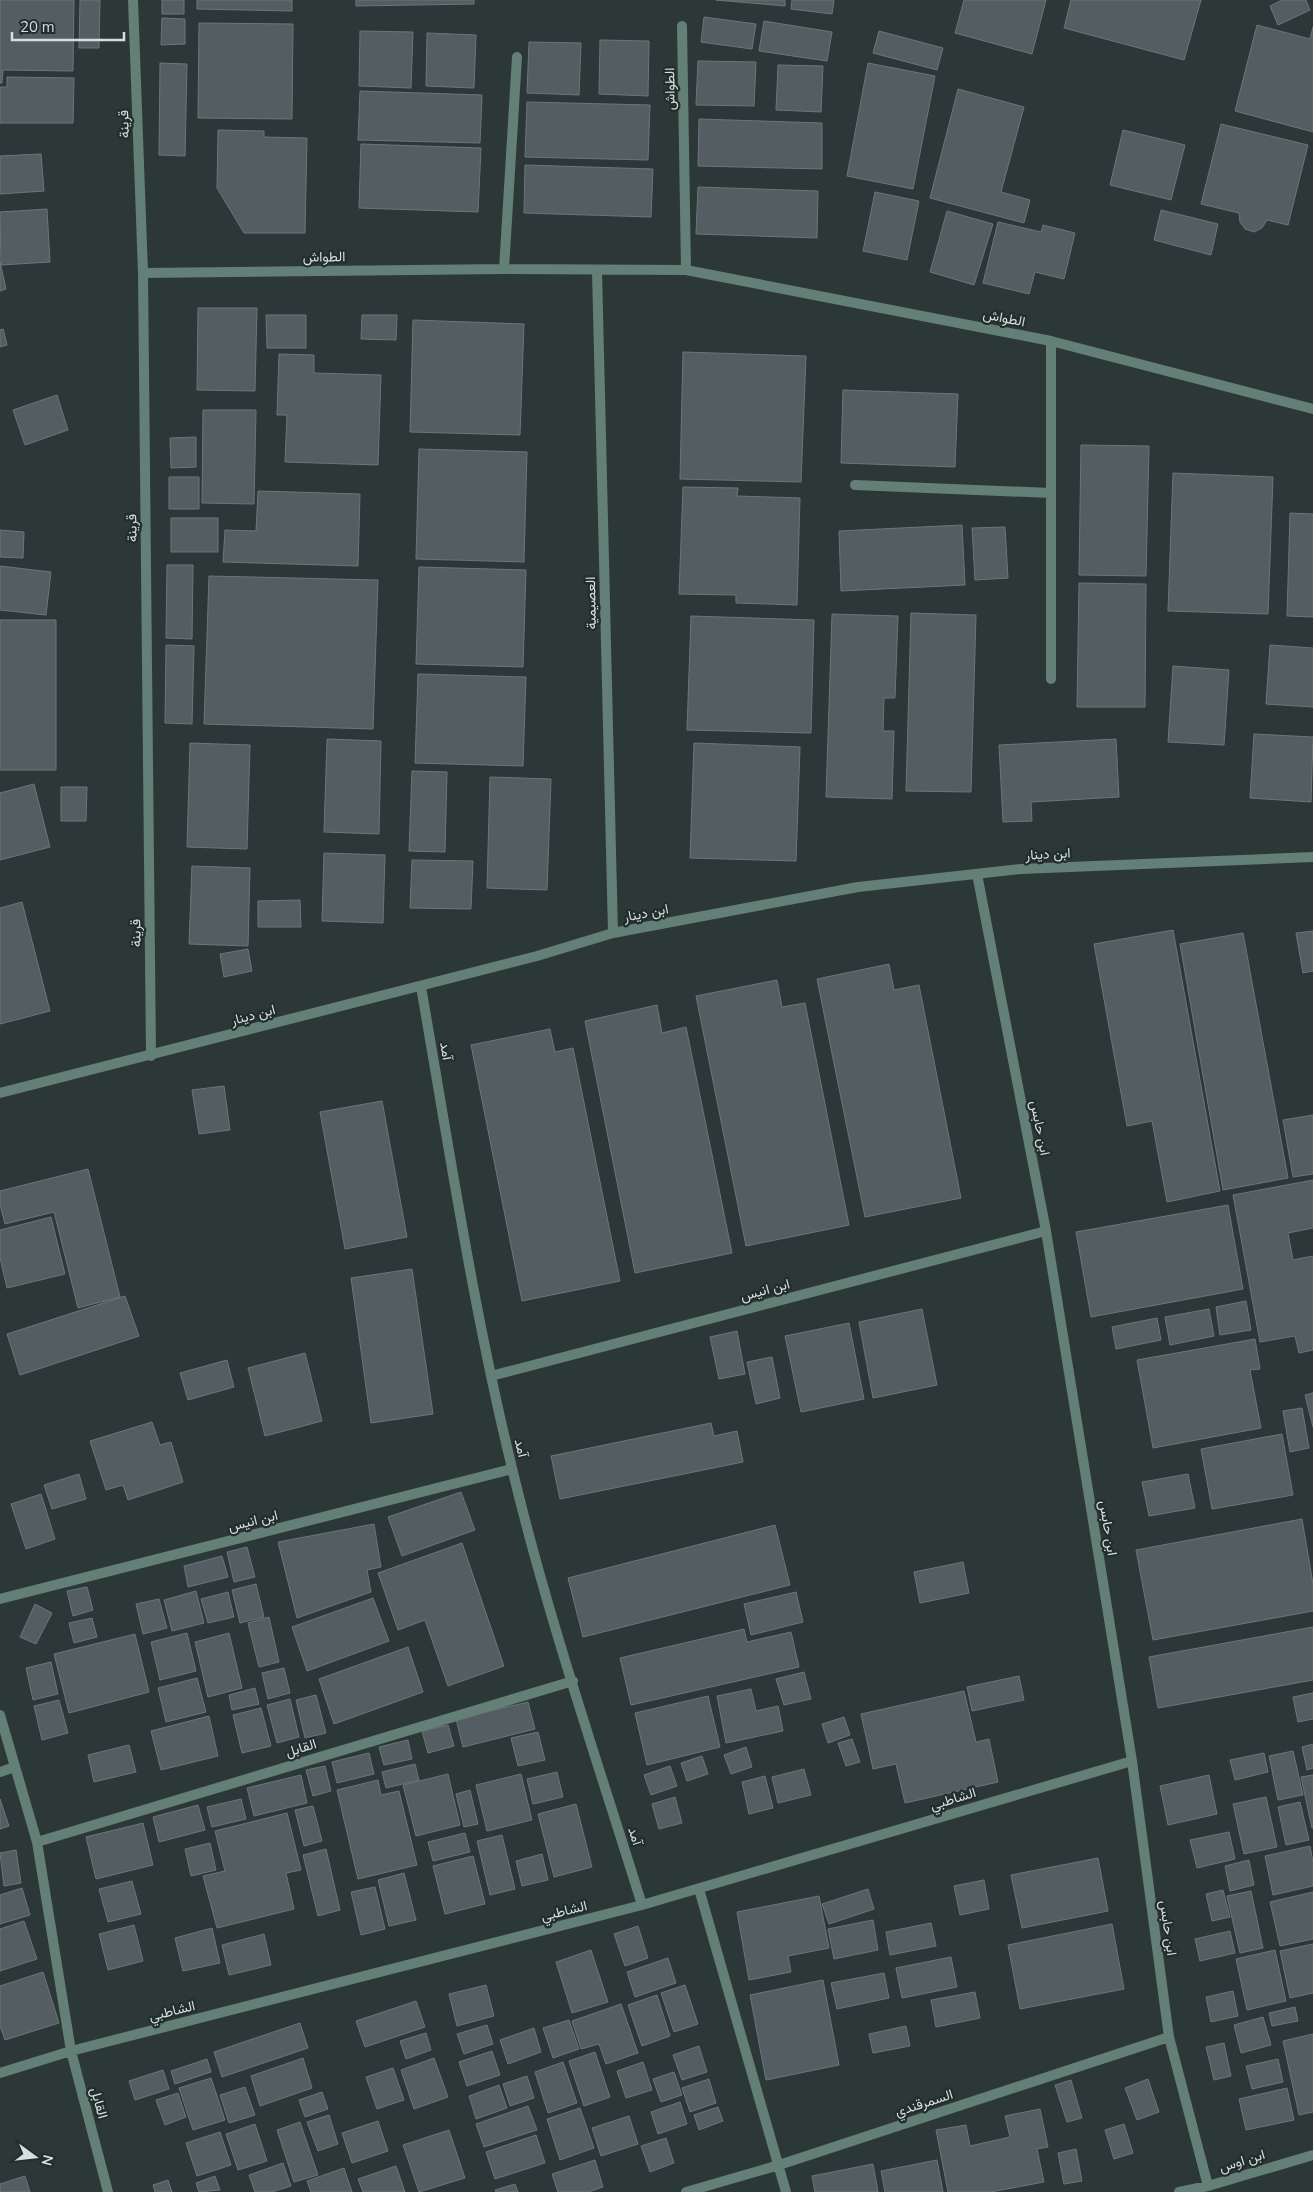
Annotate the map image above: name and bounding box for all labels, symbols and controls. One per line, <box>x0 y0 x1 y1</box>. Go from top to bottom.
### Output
scale bar <box>12 10 125 42</box>
text: 20 m <box>20 17 55 37</box>
street label: الطواش <box>660 67 680 111</box>
street label: قرينة <box>114 110 134 138</box>
street label: الطواش <box>302 247 346 267</box>
street label: الطواش <box>981 305 1027 331</box>
street label: قرينة <box>122 514 142 542</box>
street label: العصيمية <box>581 576 601 630</box>
street label: ابن دينار <box>1024 843 1071 865</box>
street label: ابن دينار <box>621 899 670 927</box>
street label: قرينة <box>126 919 146 947</box>
street label: ابن دينار <box>228 1000 277 1030</box>
street label: آمد <box>435 1040 457 1063</box>
street label: ابن حابس <box>1025 1099 1055 1157</box>
street label: ابن انيس <box>738 1274 792 1306</box>
street label: آمد <box>510 1437 533 1461</box>
street label: ابن حابس <box>1094 1499 1122 1557</box>
street label: ابن انيس <box>226 1506 280 1536</box>
street label: القابل <box>283 1734 319 1762</box>
street label: الشاطبي <box>928 1783 979 1817</box>
street label: آمد <box>623 1825 647 1849</box>
street label: الشاطبي <box>539 1896 590 1928</box>
street label: ابن حابس <box>1155 1899 1181 1957</box>
street label: الشاطبي <box>147 1996 198 2028</box>
street label: القابل <box>86 2085 112 2121</box>
street label: السمرقندي <box>893 2085 956 2123</box>
north arrow <box>10 2132 60 2182</box>
street label: ابن اوس <box>1217 2145 1267 2177</box>
text: N <box>37 2153 58 2168</box>

